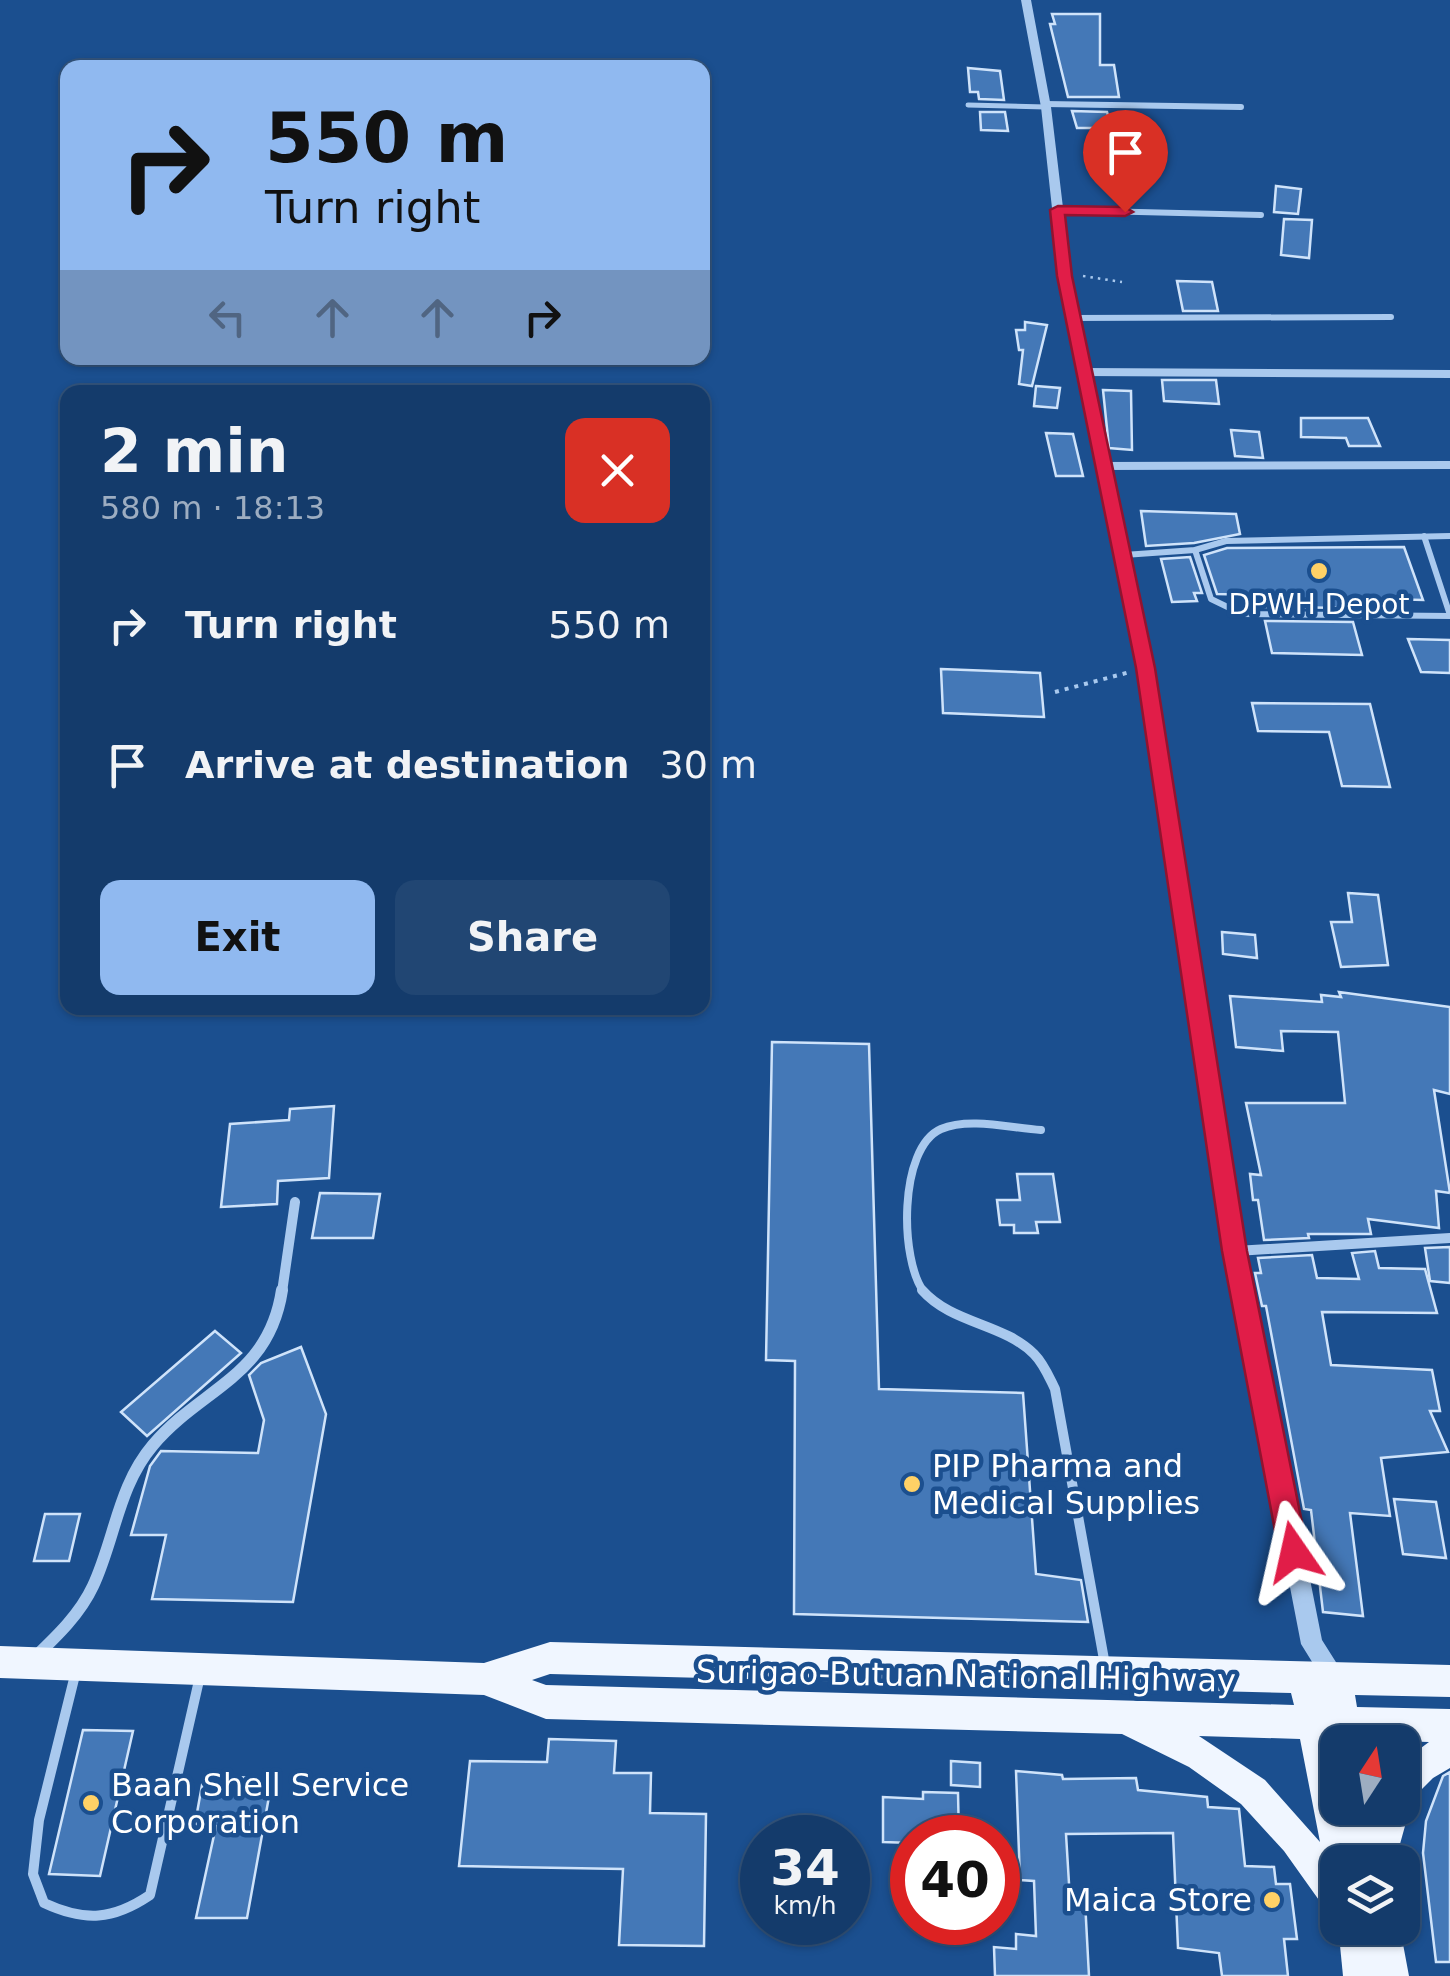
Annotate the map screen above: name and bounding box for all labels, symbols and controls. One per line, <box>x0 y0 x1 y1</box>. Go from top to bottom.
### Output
text: 550 m <box>265 97 508 179</box>
icon: right <box>100 100 230 230</box>
pin <box>1083 110 1168 213</box>
icon: arrive <box>1098 125 1153 180</box>
text: Turn right <box>265 181 480 234</box>
icon: left <box>200 290 255 345</box>
icon: ahead <box>305 290 360 345</box>
icon: ahead <box>410 290 465 345</box>
icon: right <box>515 290 570 345</box>
text: 2 min <box>100 416 288 486</box>
button: close <box>565 418 670 523</box>
text: 580 m · 18:13 <box>100 489 325 527</box>
marker: DPWH Depot <box>1308 560 1330 582</box>
place label: DPWH Depot <box>1229 588 1409 621</box>
icon: right <box>100 598 155 653</box>
text: Turn right <box>185 603 397 647</box>
text: 550 m <box>548 603 670 647</box>
icon: arrive <box>100 738 155 793</box>
text: Arrive at destination <box>185 743 630 787</box>
text: 30 m <box>660 743 757 787</box>
button: Exit <box>100 880 375 995</box>
button: Share <box>395 880 670 995</box>
place label: PIP Pharma and Medical Supplies <box>932 1447 1200 1522</box>
marker: PIP Pharma and Medical Supplies <box>901 1473 923 1495</box>
position arrow <box>1242 1500 1346 1604</box>
street label: Surigao-Butuan National Highway <box>696 1652 1236 1700</box>
north arrow <box>1320 1725 1420 1825</box>
map controls <box>1320 1725 1420 1945</box>
place label: Baan Shell Service Corporation <box>111 1766 409 1841</box>
marker: Baan Shell Service Corporation <box>80 1792 102 1814</box>
speed limit sign: 40 <box>890 1815 1020 1945</box>
text: 34 <box>770 1839 840 1897</box>
button: layers <box>1320 1845 1420 1945</box>
place label: Maica Store <box>1064 1881 1252 1919</box>
marker: Maica Store <box>1261 1889 1283 1911</box>
text: km/h <box>773 1891 837 1920</box>

